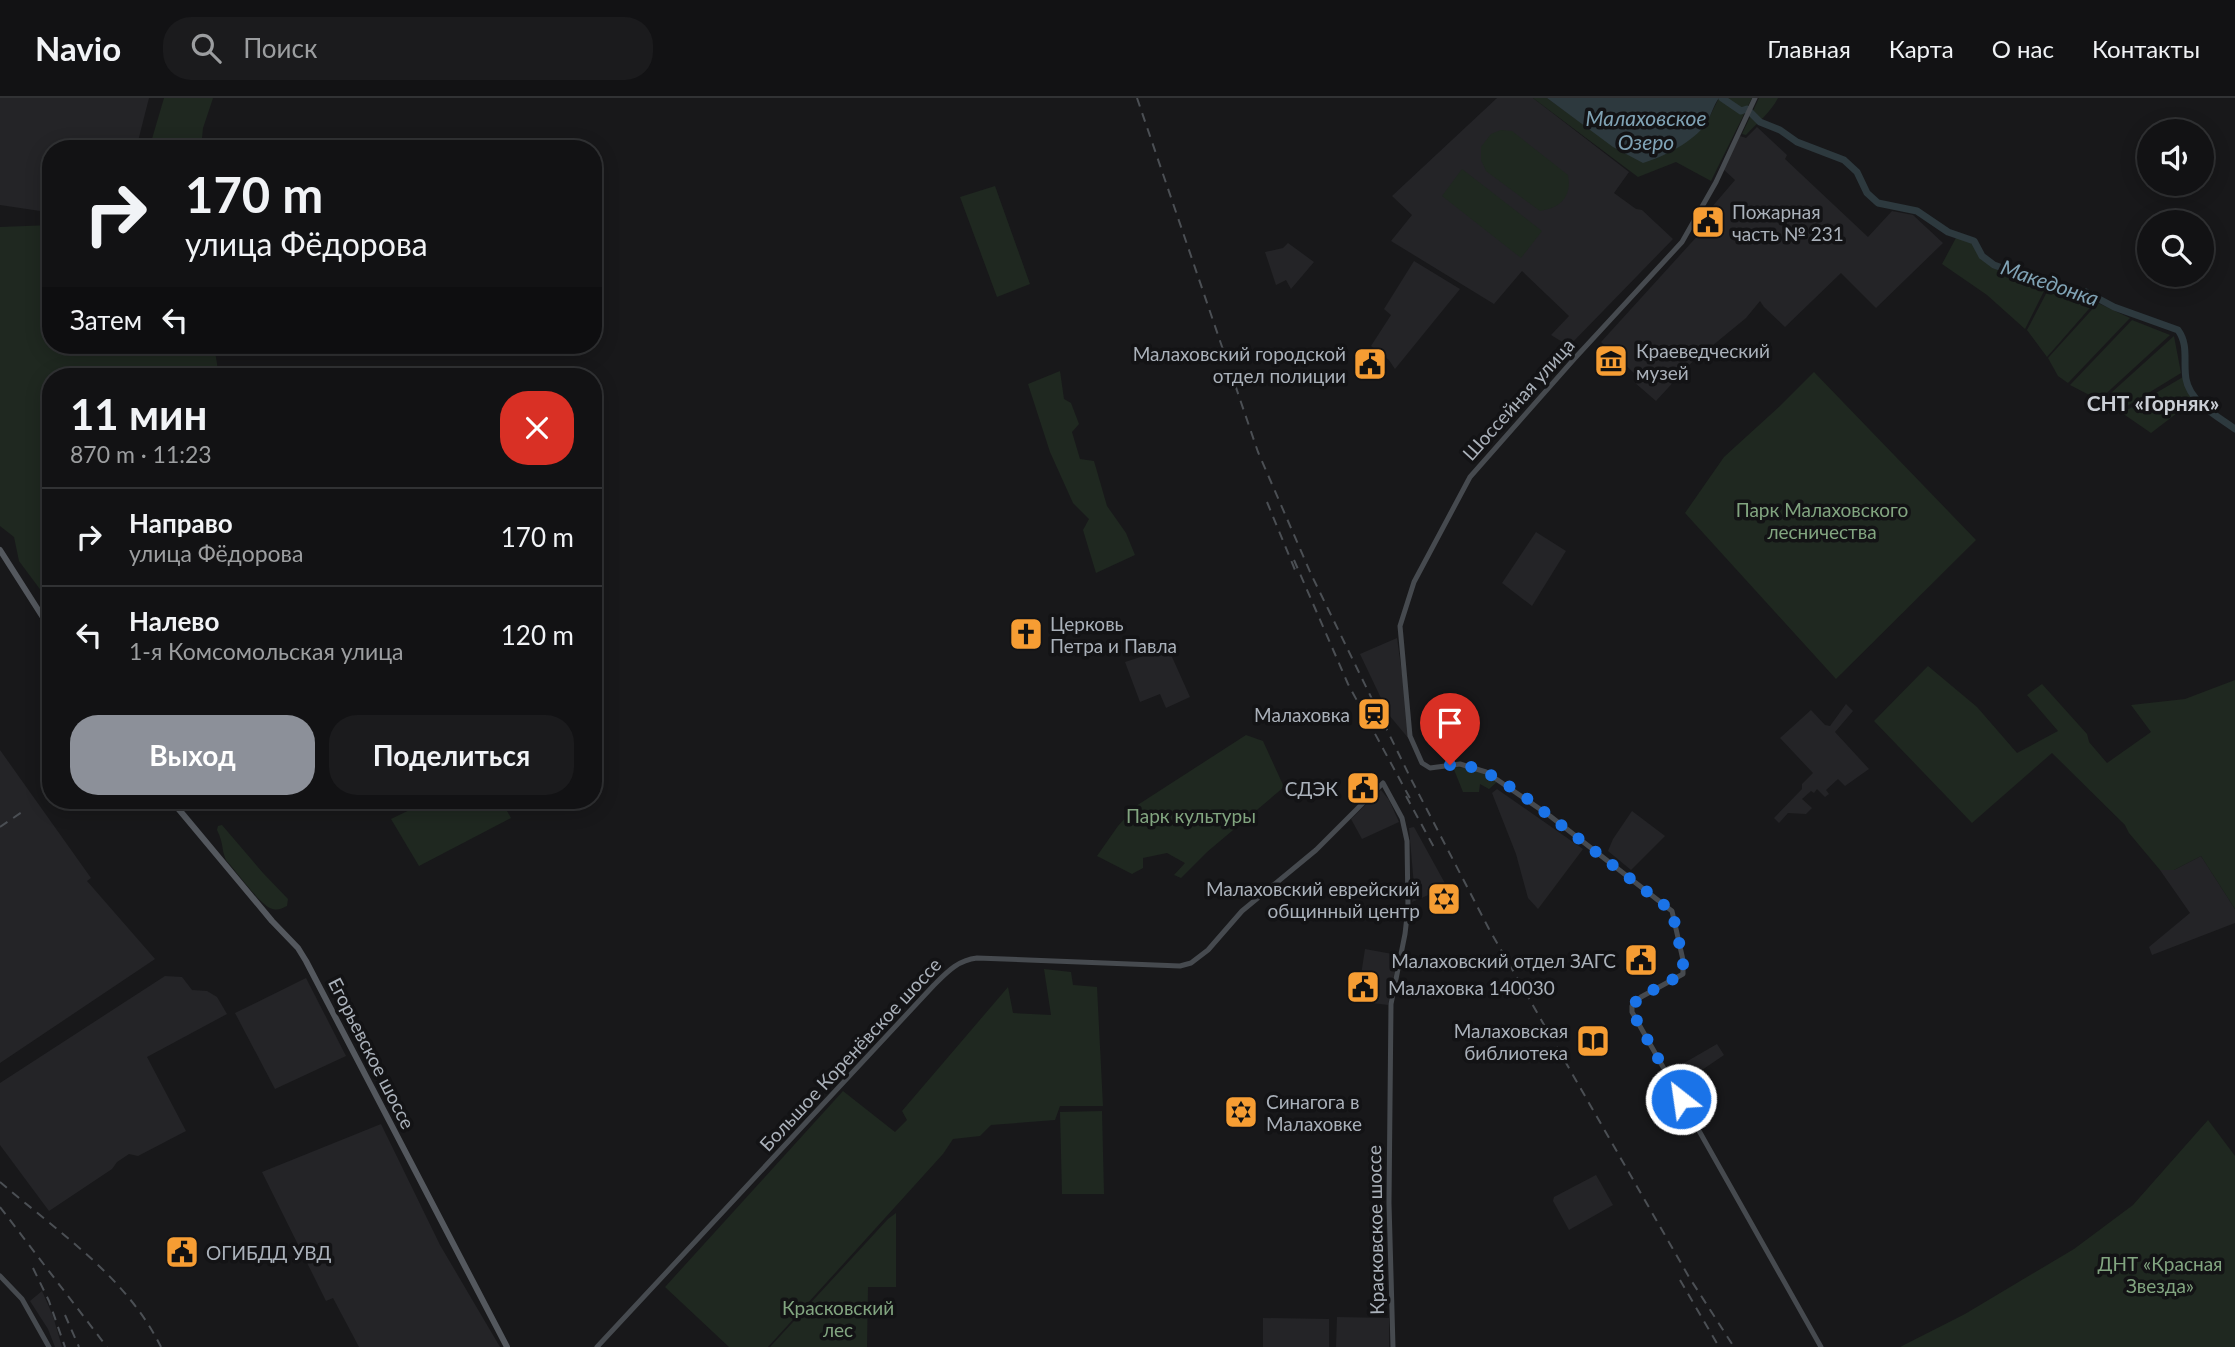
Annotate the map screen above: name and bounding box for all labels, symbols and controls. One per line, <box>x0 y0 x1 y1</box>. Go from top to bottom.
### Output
search box <box>163 17 653 80</box>
text: Navio <box>35 28 121 68</box>
icon: search <box>187 29 225 67</box>
text: Поиск <box>243 32 317 64</box>
text: Главная <box>1767 34 1851 63</box>
text: Карта <box>1889 34 1954 63</box>
text: О нас <box>1992 34 2054 63</box>
text: Контакты <box>2092 34 2200 63</box>
water label: Малаховское Озеро <box>1585 105 1707 154</box>
map controls <box>2137 119 2214 287</box>
button: sound <box>2137 119 2214 196</box>
text: 170 m <box>185 165 323 223</box>
icon: right <box>70 168 161 259</box>
place label: Пожарная часть № 231 <box>1732 200 1844 245</box>
public building icon: Пожарная часть № 231 <box>1689 203 1727 241</box>
button: search <box>2137 210 2214 287</box>
text: улица Фёдорова <box>185 224 428 263</box>
water label: Македонка <box>1998 254 2102 310</box>
icon: left <box>156 301 194 339</box>
text: Затем <box>70 304 142 336</box>
street label: Шоссейная улица <box>1457 333 1579 465</box>
place label: Краеведческий музей <box>1636 339 1770 384</box>
place label: Малаховский городской отдел полиции <box>1133 342 1346 387</box>
museum icon: Краеведческий музей <box>1592 342 1630 380</box>
public building icon: Малаховский городской отдел полиции <box>1351 345 1389 383</box>
text: 11 мин <box>70 389 207 439</box>
district label: СНТ «Горняк» <box>2087 390 2219 415</box>
button: close <box>500 391 574 465</box>
text: 870 m · 11:23 <box>70 440 212 468</box>
park label: Парк Малаховского лесничества <box>1736 498 1908 543</box>
text: Направо <box>129 507 233 539</box>
icon: right <box>70 518 108 556</box>
text: 170 m <box>501 521 574 553</box>
text: улица Фёдорова <box>129 539 303 567</box>
text: Налево <box>129 605 219 637</box>
place label: Церковь Петра и Павла <box>1050 612 1177 657</box>
church icon: Церковь Петра и Павла <box>1007 615 1045 653</box>
icon: left <box>70 616 108 654</box>
text: 120 m <box>501 619 574 651</box>
text: 1-я Комсомольская улица <box>129 637 404 665</box>
pin <box>1420 693 1480 765</box>
station icon: Малаховка <box>1355 695 1393 733</box>
place label: Малаховка <box>1254 703 1350 726</box>
icon: arrive <box>1431 704 1469 742</box>
button: Выход <box>70 715 315 795</box>
button: Поделиться <box>329 715 574 795</box>
public building icon: СДЭК <box>1344 769 1382 807</box>
place label: СДЭК <box>1285 777 1338 800</box>
park label: Парк культуры <box>1126 804 1256 827</box>
place label: Малаховский еврейский общинный центр <box>1206 877 1420 922</box>
synagogue icon: Малаховский еврейский общинный центр <box>1425 880 1463 918</box>
public building icon: Малаховский отдел ЗАГС <box>1622 941 1660 979</box>
place label: Малаховский отдел ЗАГС <box>1391 949 1616 972</box>
street label: Большое Коренёвское шоссе <box>754 953 946 1155</box>
public building icon: Малаховка 140030 <box>1344 968 1382 1006</box>
street label: Егорьевское шоссе <box>324 974 420 1132</box>
place label: Малаховка 140030 <box>1388 976 1555 999</box>
place label: Малаховская библиотека <box>1454 1019 1568 1064</box>
library icon: Малаховская библиотека <box>1574 1022 1612 1060</box>
position arrow <box>1644 1062 1718 1136</box>
place label: Синагога в Малаховке <box>1266 1090 1362 1135</box>
synagogue icon: Синагога в Малаховке <box>1222 1093 1260 1131</box>
street label: Красковское шоссе <box>1362 1145 1388 1315</box>
public building icon: ОГИБДД УВД <box>163 1233 201 1271</box>
place label: ОГИБДД УВД <box>206 1241 331 1264</box>
park label: ДНТ «Красная Звезда» <box>2098 1252 2222 1297</box>
park label: Красковский лес <box>782 1296 894 1341</box>

